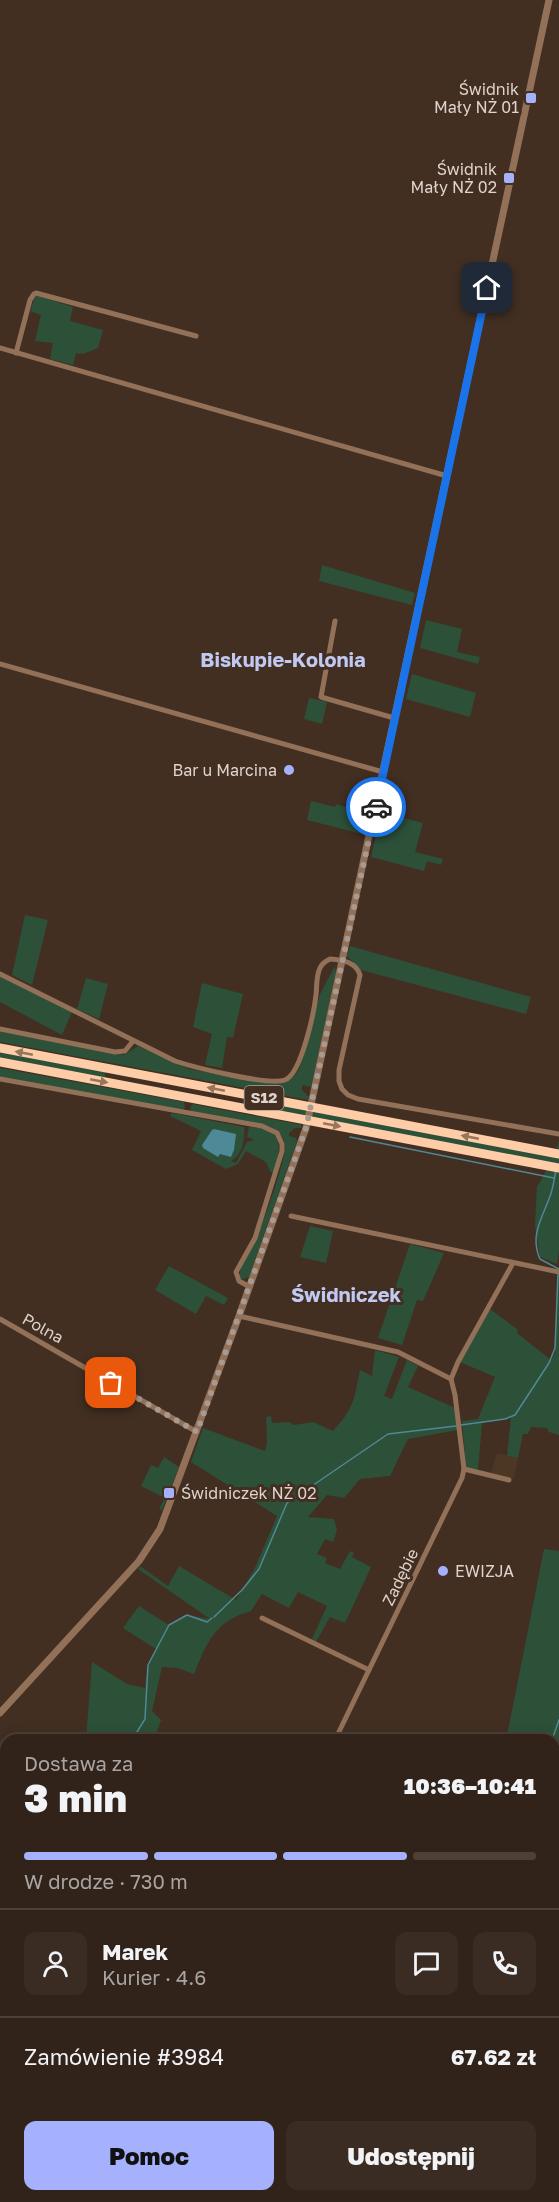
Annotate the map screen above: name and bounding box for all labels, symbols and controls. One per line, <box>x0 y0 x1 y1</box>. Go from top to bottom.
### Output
place label: Świdnik Mały NŻ 01 <box>434 79 519 117</box>
marker: Świdnik Mały NŻ 01 <box>524 91 538 105</box>
place label: Świdnik Mały NŻ 02 <box>411 159 497 197</box>
marker: Świdnik Mały NŻ 02 <box>502 171 516 185</box>
pin <box>461 262 512 313</box>
icon: home <box>470 271 503 304</box>
district label: Biskupie-Kolonia <box>200 647 366 671</box>
place label: Bar u Marcina <box>173 760 277 780</box>
marker: Bar u Marcina <box>282 763 296 777</box>
courier <box>346 777 406 837</box>
icon: car <box>360 791 393 824</box>
one-way arrow <box>15 1048 34 1057</box>
one-way arrow <box>89 1077 108 1086</box>
one-way arrow <box>206 1084 225 1093</box>
road number: S12 <box>244 1086 284 1110</box>
one-way arrow <box>322 1121 341 1130</box>
one-way arrow <box>460 1132 479 1141</box>
district label: Świdniczek <box>291 1282 401 1306</box>
street label: Polna <box>19 1309 67 1347</box>
pin <box>85 1357 136 1408</box>
icon: bag <box>94 1366 127 1399</box>
place label: Świdniczek NŻ 02 <box>181 1483 316 1503</box>
marker: Świdniczek NŻ 02 <box>162 1486 176 1500</box>
street label: Zadębie <box>378 1545 422 1609</box>
place label: EWIZJA <box>455 1561 514 1581</box>
marker: EWIZJA <box>436 1564 450 1578</box>
text: Dostawa za <box>24 1751 133 1775</box>
text: 10:36–10:41 <box>404 1772 536 1799</box>
text: 3 min <box>24 1774 127 1821</box>
text: W drodze · 730 m <box>24 1869 188 1893</box>
button: person <box>24 1932 87 1995</box>
button: chat <box>395 1932 458 1995</box>
button: phone <box>473 1932 536 1995</box>
text: Marek <box>102 1938 168 1965</box>
text: Kurier · 4.6 <box>102 1965 206 1989</box>
text: Zamówienie #3984 <box>24 2043 224 2070</box>
text: 67.62 zł <box>451 2043 536 2070</box>
button: Pomoc <box>24 2121 274 2190</box>
button: Udostępnij <box>286 2121 536 2190</box>

